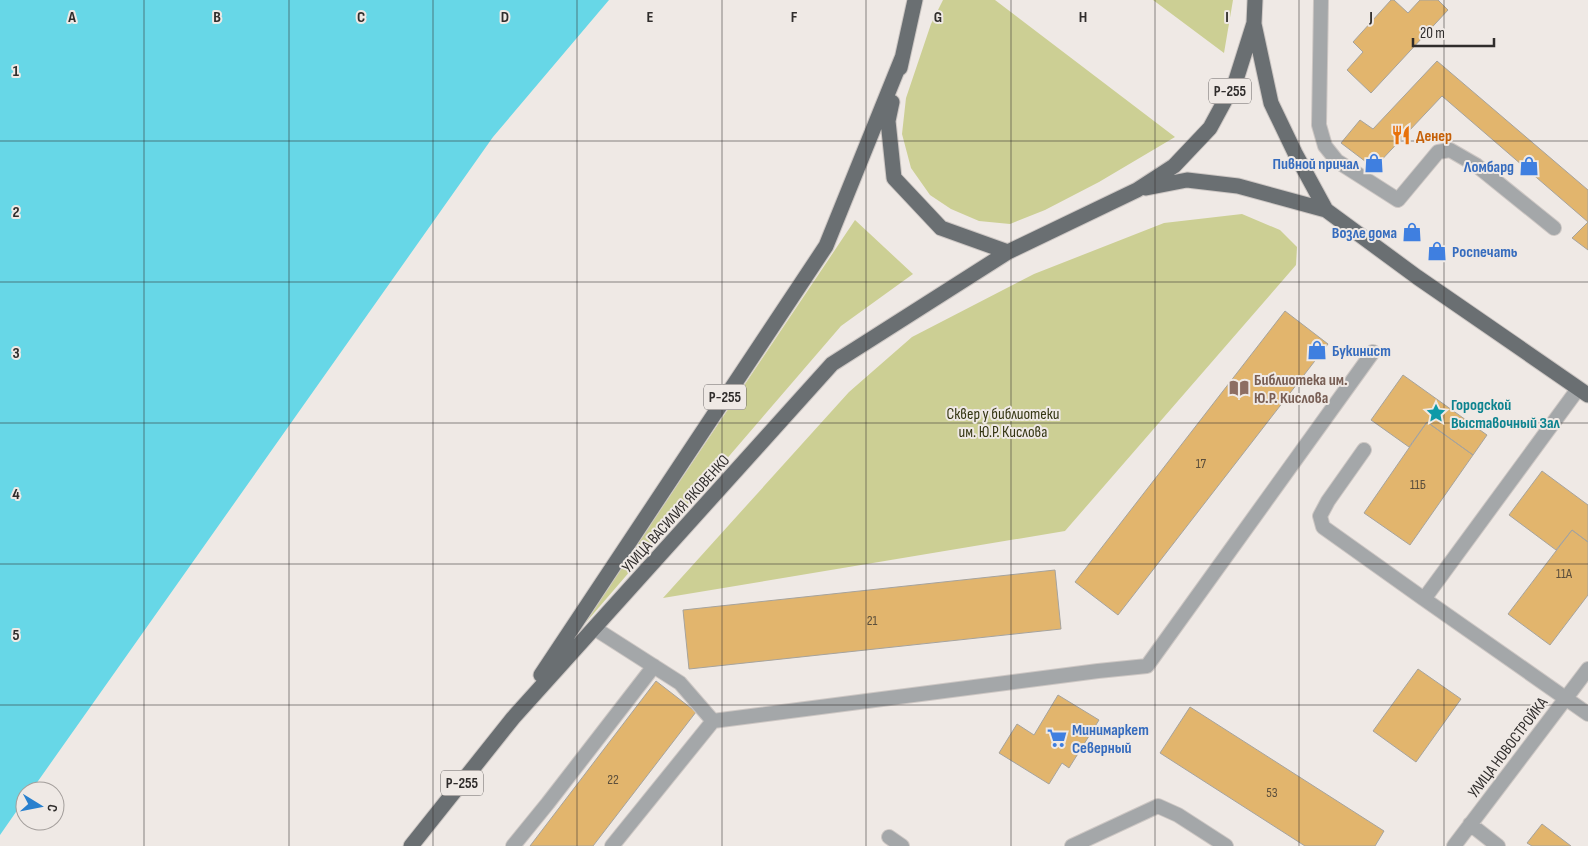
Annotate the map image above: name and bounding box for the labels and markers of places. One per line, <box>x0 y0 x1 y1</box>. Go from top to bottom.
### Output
restaurant icon: Денер <box>1390 124 1412 146</box>
place label: Денер <box>1416 127 1452 146</box>
shop icon: Пивной причал <box>1363 152 1385 174</box>
place label: Пивной причал <box>1272 155 1360 174</box>
shop icon: Ломбард <box>1518 155 1540 177</box>
place label: Ломбард <box>1463 158 1514 177</box>
shop icon: Возле дома <box>1401 221 1423 243</box>
place label: Возле дома <box>1332 224 1397 243</box>
shop icon: Роспечать <box>1426 240 1448 262</box>
place label: Роспечать <box>1452 243 1518 262</box>
shop icon: Букинист <box>1306 339 1328 361</box>
place label: Букинист <box>1332 342 1391 361</box>
place label: Библиотека им. Ю.Р. Кислова <box>1254 371 1348 408</box>
library icon: Библиотека им. Ю.Р. Кислова <box>1228 377 1250 399</box>
place label: Городской Выставочный Зал <box>1451 396 1560 433</box>
place icon: Городской Выставочный Зал <box>1425 402 1447 424</box>
place label: Минимаркет Северный <box>1072 721 1149 758</box>
supermarket icon: Минимаркет Северный <box>1046 727 1068 749</box>

